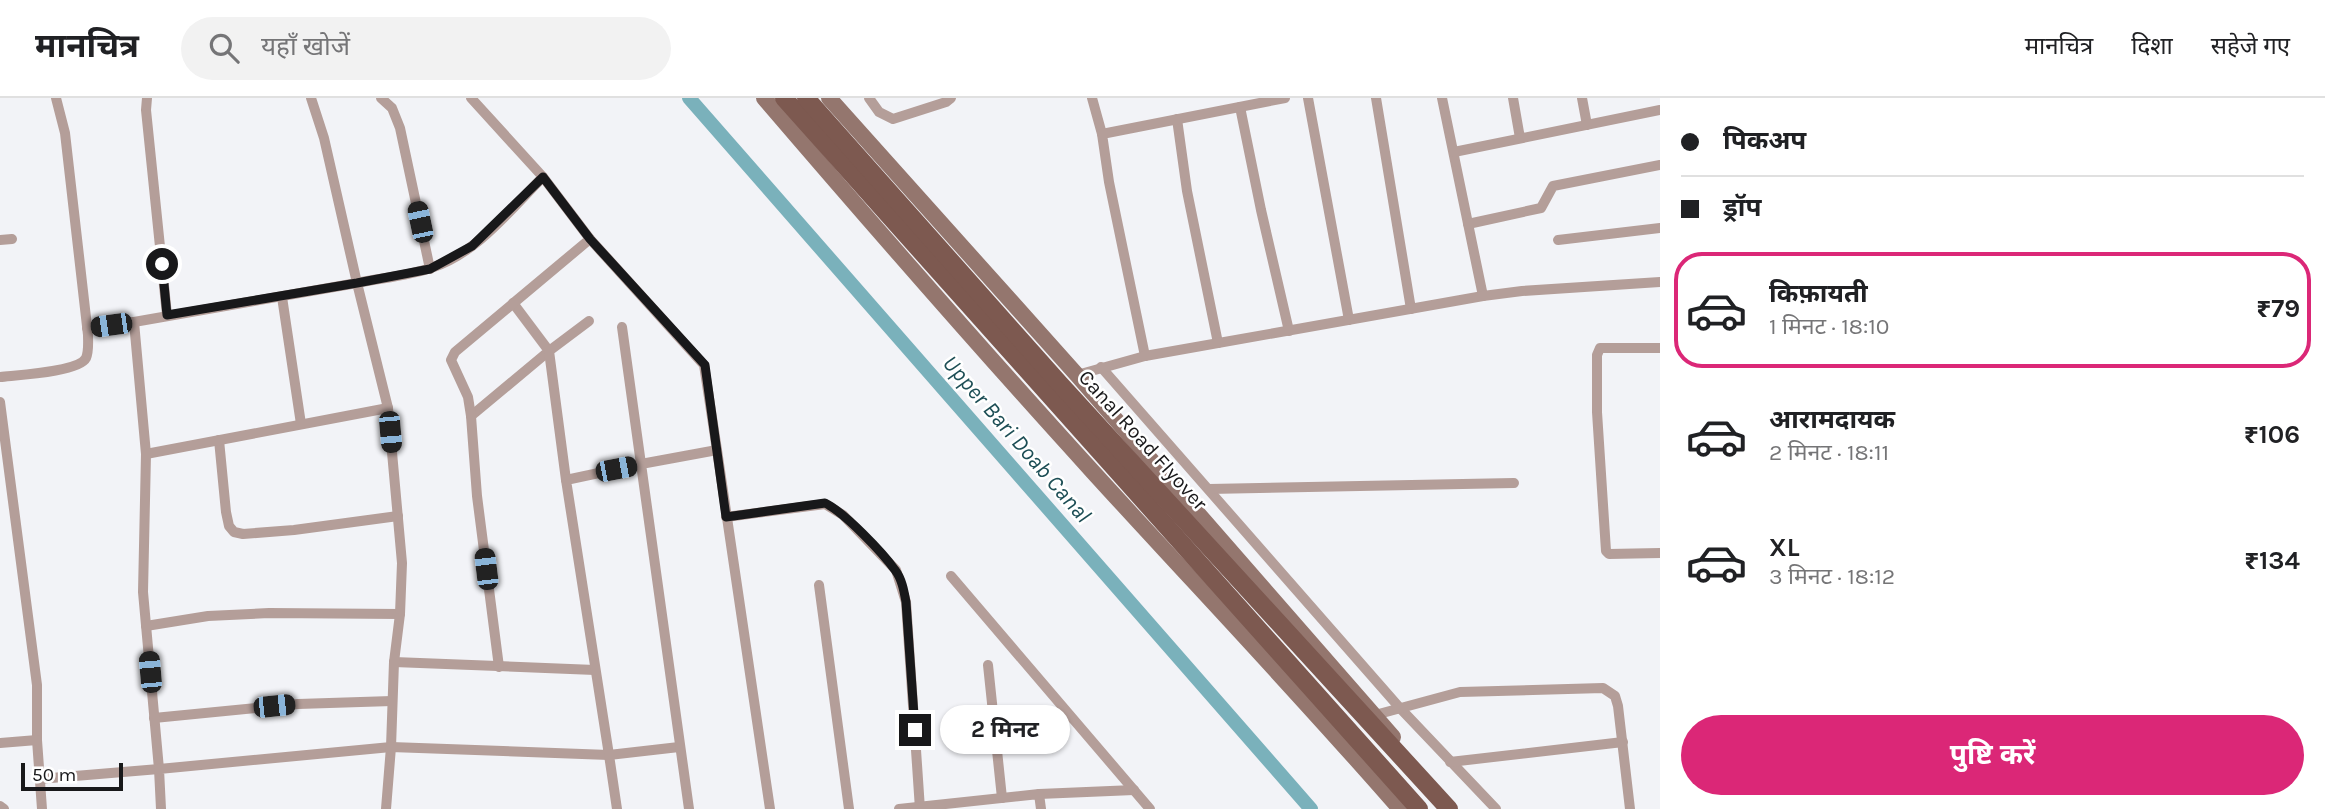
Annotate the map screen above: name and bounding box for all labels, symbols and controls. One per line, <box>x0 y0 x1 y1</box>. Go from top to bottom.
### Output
search box <box>181 17 671 80</box>
text: मानचित्र <box>35 27 139 65</box>
icon: search <box>205 29 243 67</box>
text: यहाँ खोजें <box>261 31 350 62</box>
text: मानचित्र <box>2025 32 2093 60</box>
text: दिशा <box>2131 32 2173 60</box>
text: सहेजे गए <box>2211 32 2290 60</box>
text: पिकअप <box>1723 125 1806 156</box>
text: ड्रॉप <box>1723 192 1761 223</box>
car <box>406 199 435 245</box>
route start <box>146 248 178 280</box>
text: किफ़ायती <box>1769 278 1868 309</box>
icon: car <box>1685 279 1748 342</box>
text: ₹79 <box>2256 293 2300 324</box>
car <box>89 312 134 338</box>
text: 1 मिनट · 18:10 <box>1769 313 1889 340</box>
water label: Upper Bari Doab Canal <box>937 350 1097 528</box>
street label: Canal Road Flyover <box>1074 365 1212 515</box>
text: आरामदायक <box>1769 404 1895 435</box>
icon: car <box>1685 405 1748 468</box>
car <box>378 410 403 454</box>
text: ₹106 <box>2244 419 2300 450</box>
text: 2 मिनट · 18:11 <box>1769 439 1889 466</box>
car <box>594 455 639 483</box>
icon: car <box>1685 531 1748 594</box>
text: XL <box>1769 532 1800 563</box>
text: ₹134 <box>2244 545 2300 576</box>
car <box>474 547 499 591</box>
text: 3 मिनट · 18:12 <box>1769 563 1895 590</box>
car <box>138 650 163 694</box>
car <box>253 693 296 719</box>
callout: 2 मिनट <box>940 706 1069 754</box>
route end <box>899 714 931 746</box>
button: पुष्टि करें <box>1681 715 2304 795</box>
text: 2 मिनट <box>971 716 1039 743</box>
scale bar <box>21 760 122 792</box>
text: 50 m <box>32 764 76 786</box>

